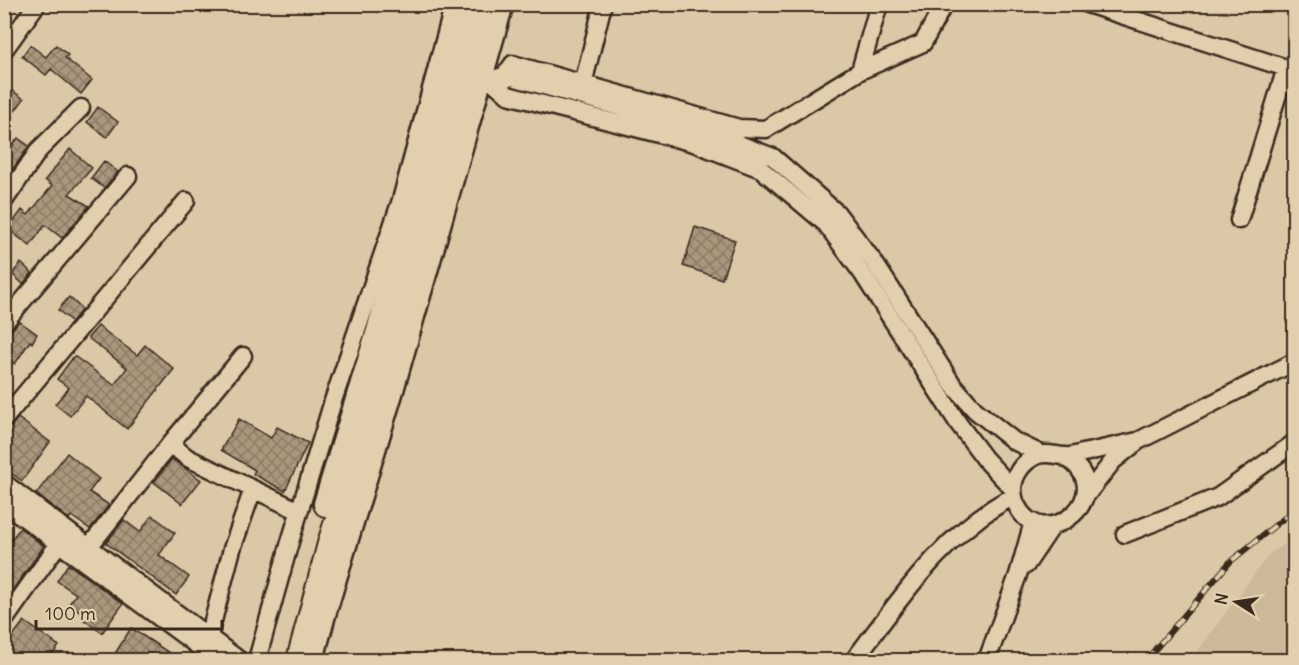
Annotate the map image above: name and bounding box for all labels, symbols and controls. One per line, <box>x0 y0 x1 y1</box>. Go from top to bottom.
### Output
north arrow <box>1206 572 1266 632</box>
text: N <box>1210 591 1232 606</box>
scale bar <box>36 593 222 631</box>
text: 100 m <box>45 602 96 625</box>

